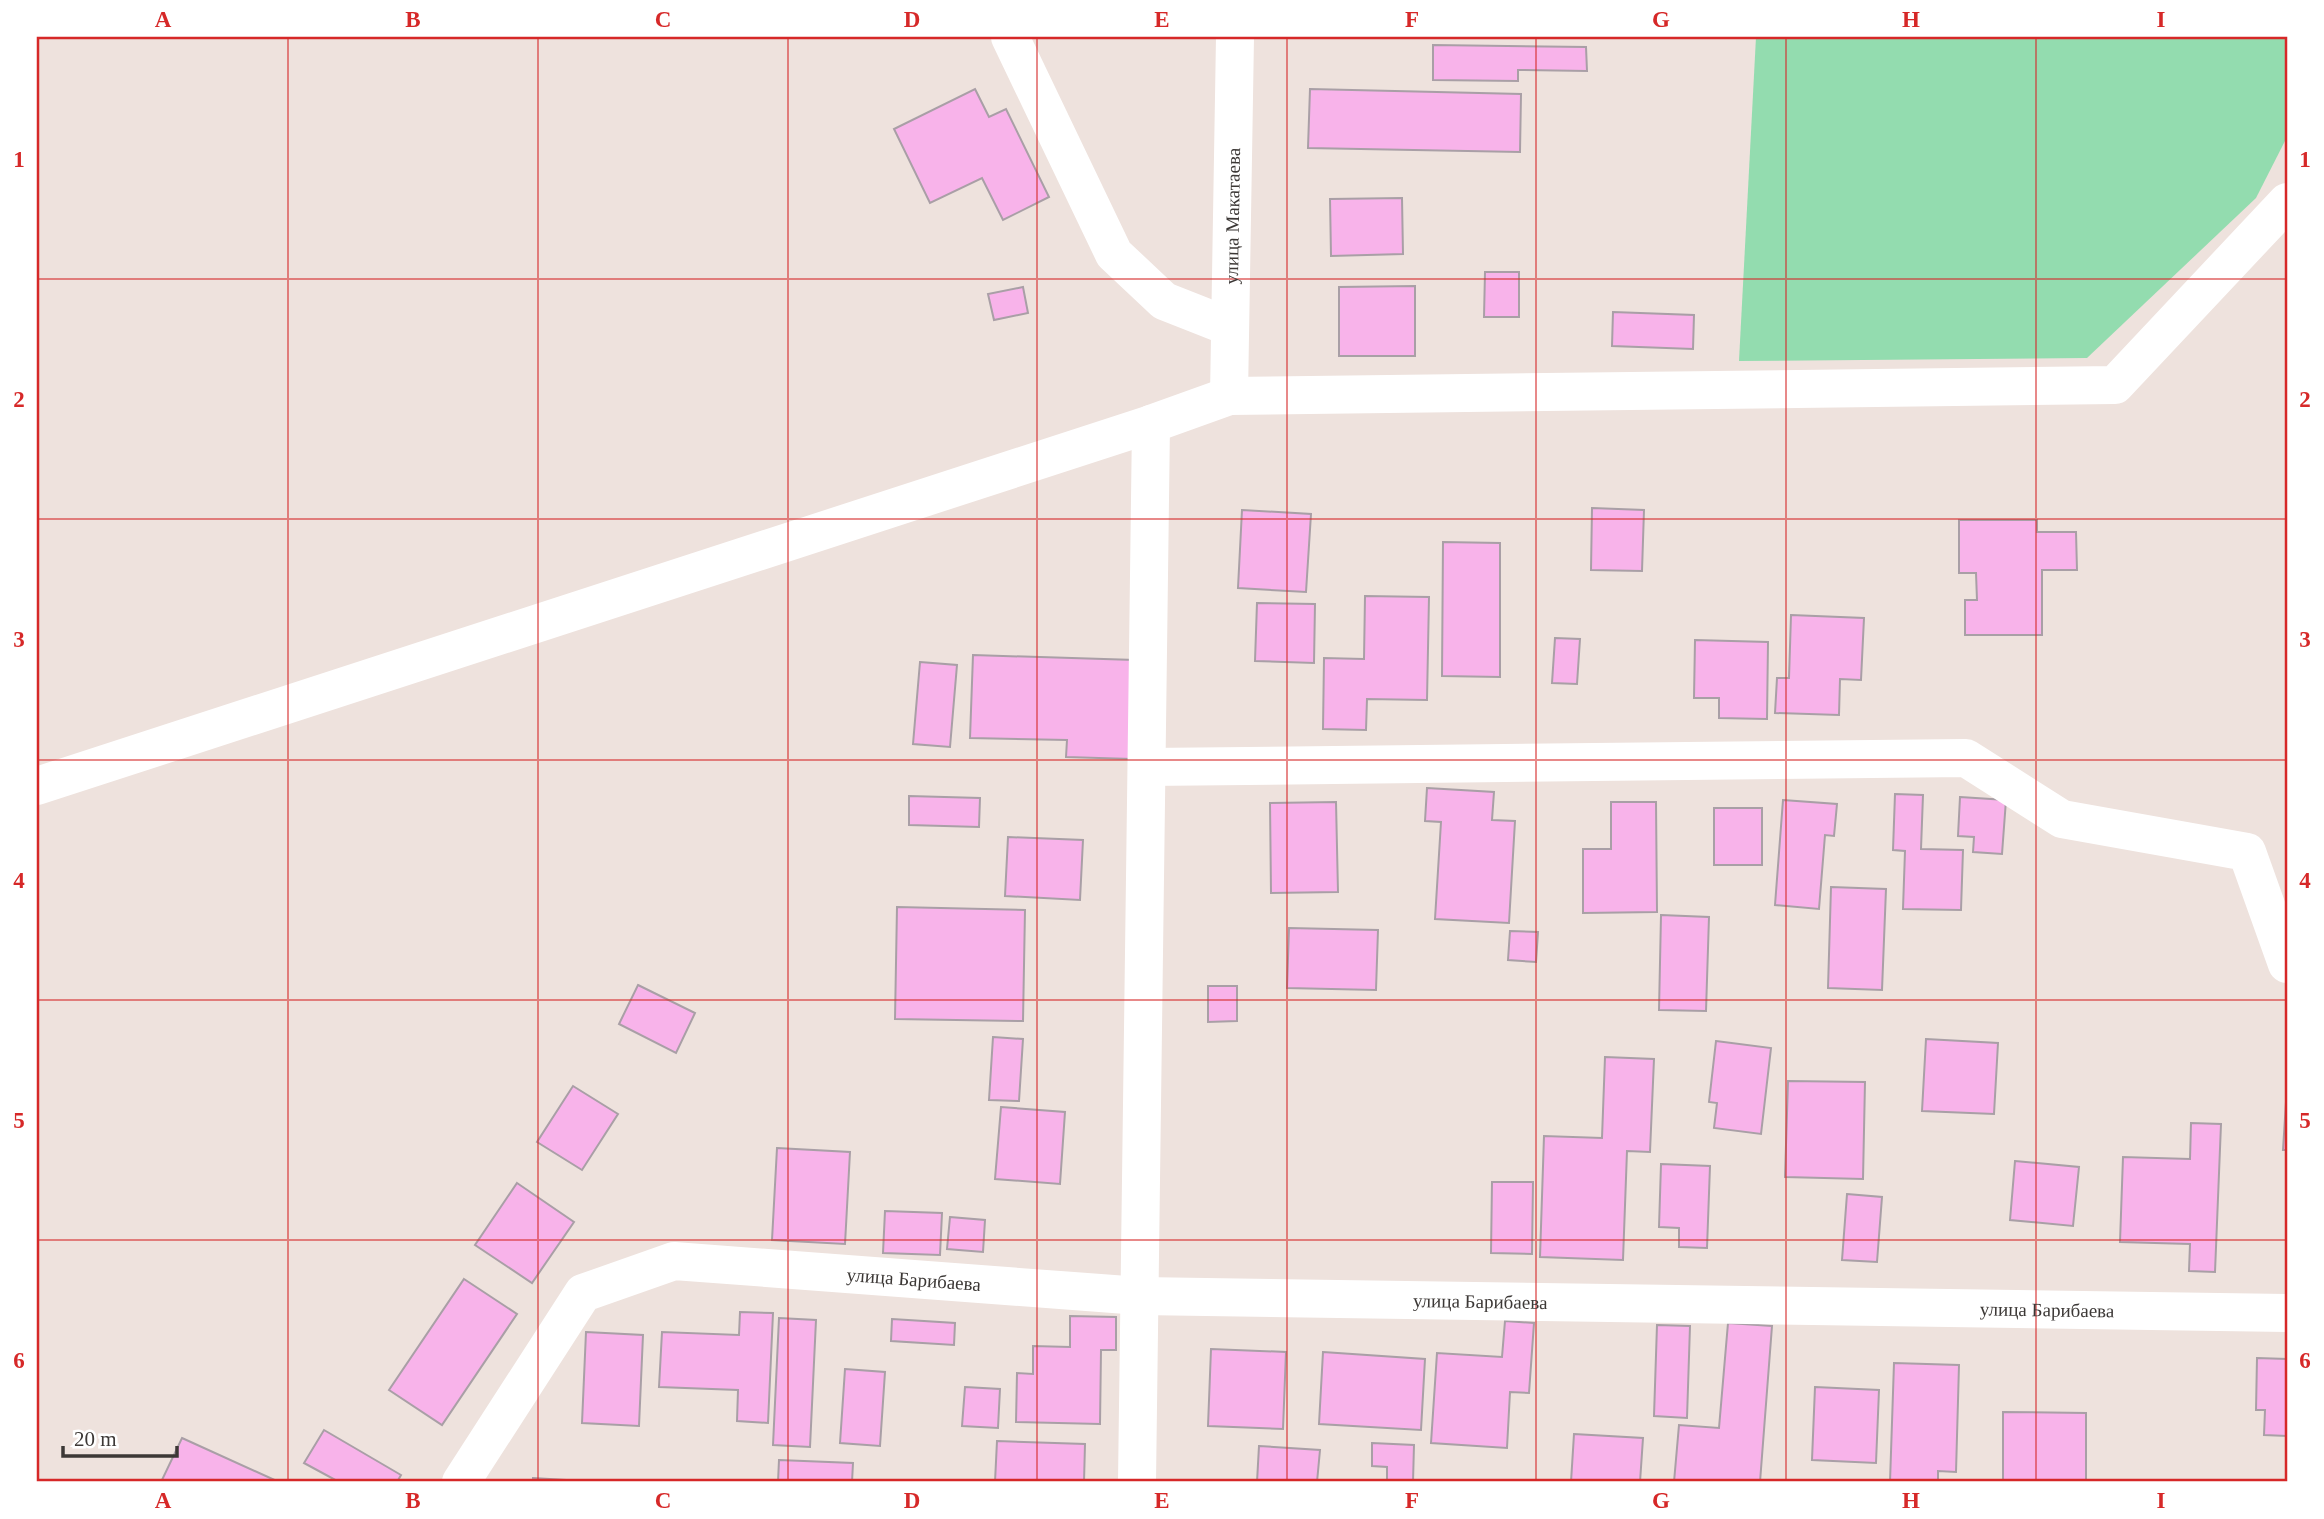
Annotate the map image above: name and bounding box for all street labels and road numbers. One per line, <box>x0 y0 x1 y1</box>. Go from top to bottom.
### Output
street label: улица Макатаева <box>1221 147 1244 284</box>
street label: улица Барибаева <box>846 1264 982 1295</box>
street label: улица Барибаева <box>1413 1290 1548 1313</box>
street label: улица Барибаева <box>1980 1298 2115 1321</box>

